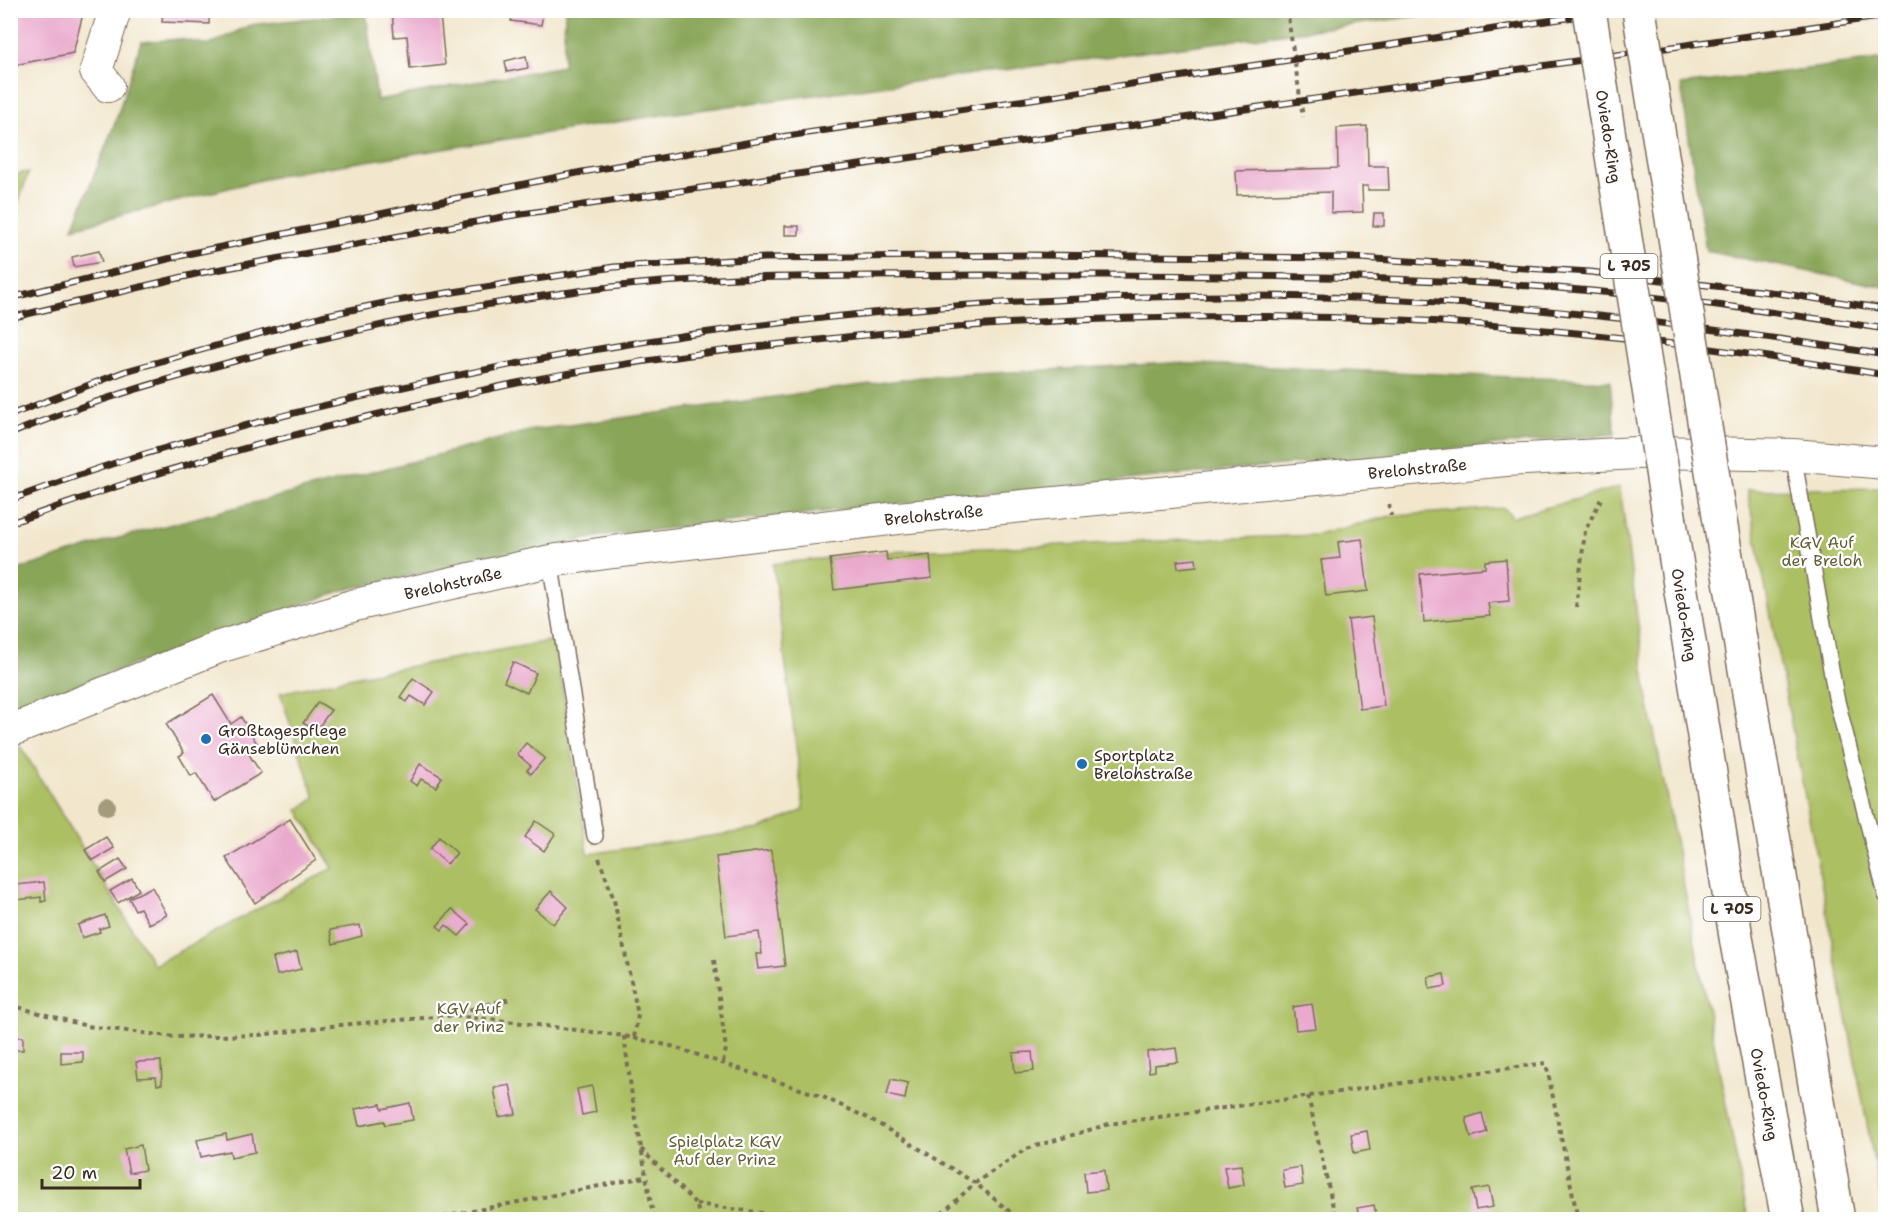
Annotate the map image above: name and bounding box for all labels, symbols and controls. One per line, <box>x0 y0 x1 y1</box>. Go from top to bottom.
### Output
street label: Oviedo-Ring <box>1591 88 1627 185</box>
road number: L 705 <box>1600 254 1658 278</box>
street label: Brelohstraße <box>1367 453 1468 484</box>
street label: Brelohstraße <box>883 499 984 530</box>
park label: KGV Auf der Breloh <box>1782 532 1862 571</box>
street label: Brelohstraße <box>402 562 504 604</box>
street label: Oviedo-Ring <box>1667 567 1703 663</box>
place label: Großtagespflege Gänseblümchen <box>218 720 347 759</box>
marker: Großtagespflege Gänseblümchen <box>199 732 213 746</box>
place label: Sportplatz Brelohstraße <box>1094 745 1193 784</box>
marker: Sportplatz Brelohstraße <box>1075 757 1089 771</box>
road number: L 705 <box>1704 897 1760 921</box>
park label: KGV Auf der Prinz <box>433 998 505 1037</box>
street label: Oviedo-Ring <box>1746 1046 1784 1143</box>
park label: Spielplatz KGV Auf der Prinz <box>669 1131 782 1170</box>
scale bar <box>42 1152 140 1190</box>
text: 20 m <box>51 1161 97 1185</box>

